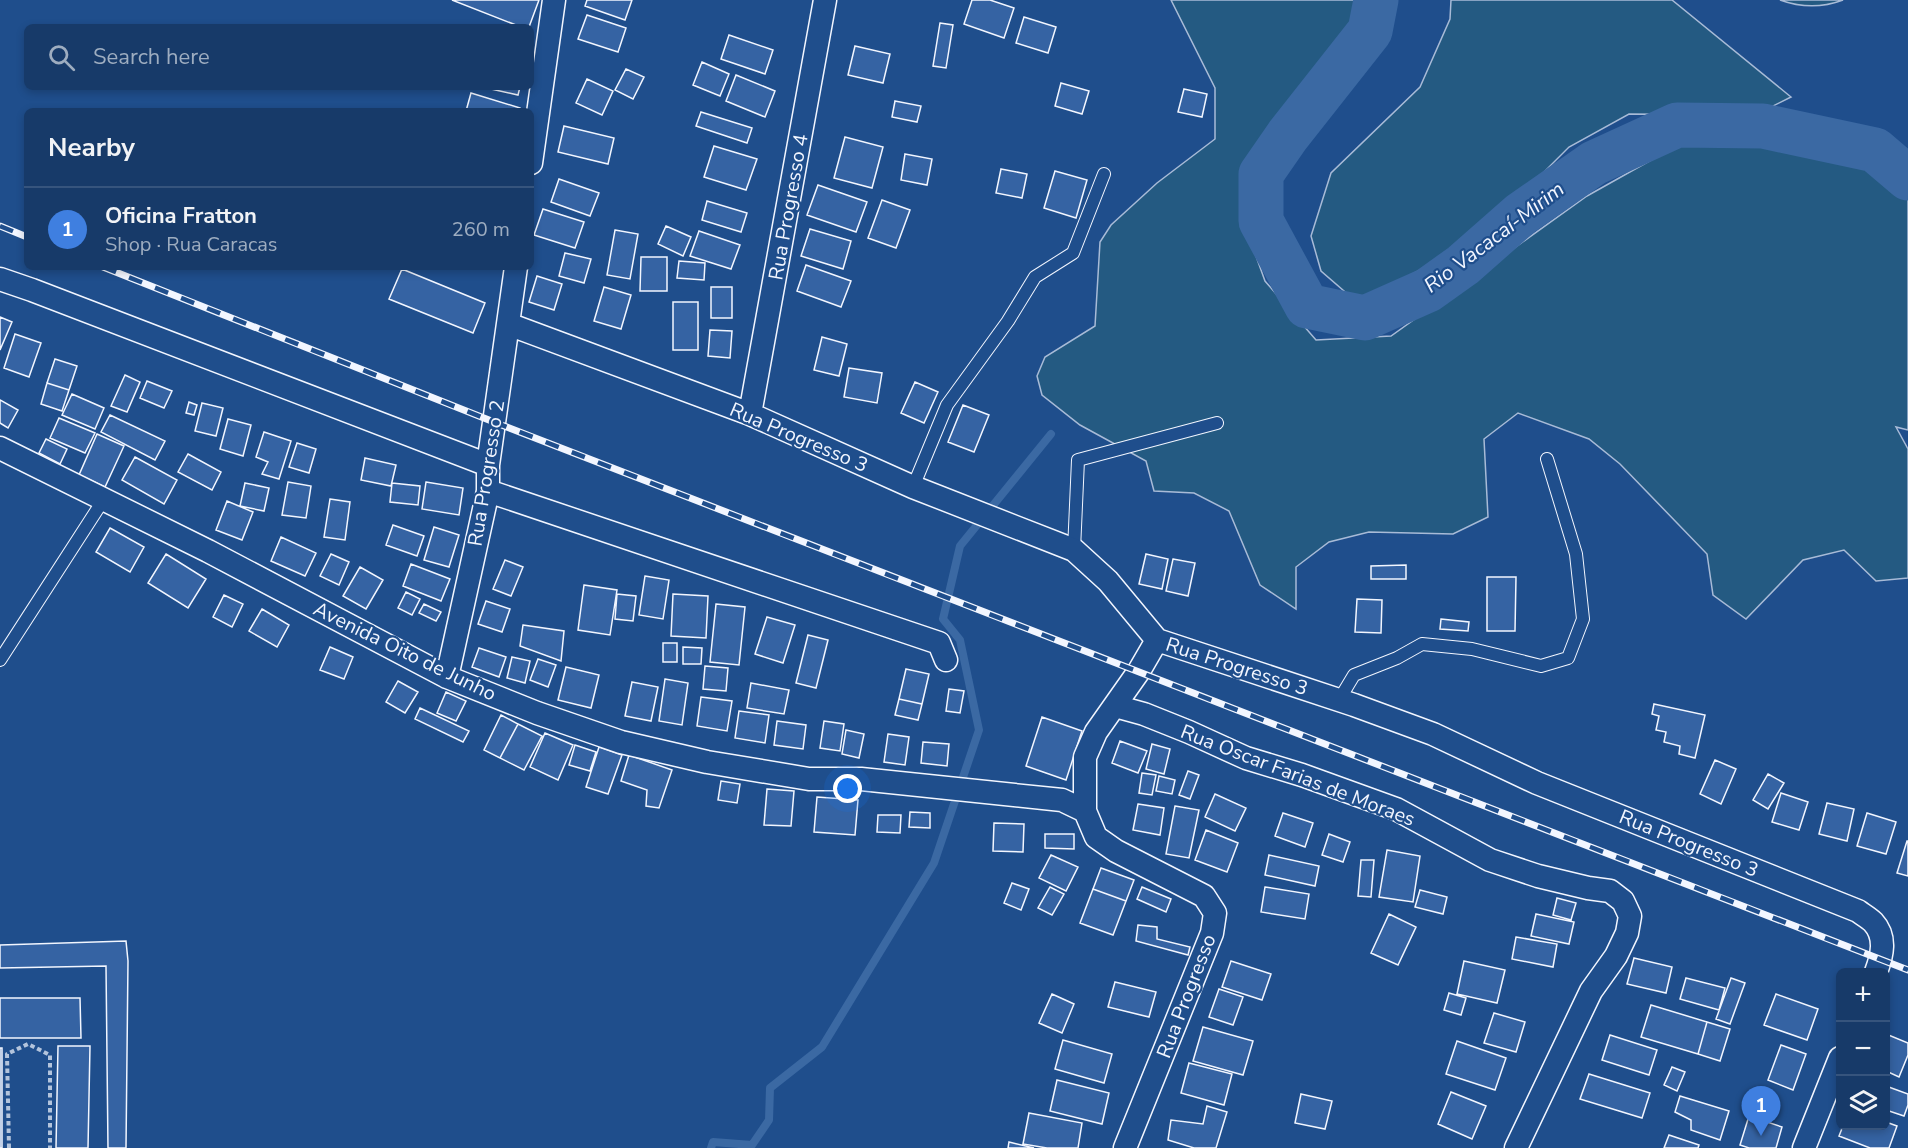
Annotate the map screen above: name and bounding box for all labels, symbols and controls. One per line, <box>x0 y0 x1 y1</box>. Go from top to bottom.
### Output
search box <box>24 24 534 90</box>
icon: search <box>45 41 78 74</box>
text: Search here <box>93 42 210 72</box>
text: Nearby <box>48 130 135 165</box>
street label: Rua Progresso 4 <box>762 132 815 282</box>
water label: Rio Vacacaí-Mirim <box>1418 175 1570 299</box>
text: Oficina Fratton <box>105 201 257 231</box>
text: 1 <box>62 216 74 243</box>
text: 260 m <box>452 216 510 243</box>
text: Shop · Rua Caracas <box>105 231 277 258</box>
street label: Rua Progresso 3 <box>725 396 872 479</box>
street label: Rua Progresso 2 <box>462 398 511 548</box>
street label: Avenida Oito de Junho <box>309 595 501 708</box>
street label: Rua Progresso 3 <box>1162 631 1311 702</box>
street label: Rua Oscar Farias de Moraes <box>1177 718 1419 833</box>
your location <box>833 774 862 803</box>
street label: Rua Progresso 3 <box>1615 803 1762 884</box>
street label: Rua Progresso <box>1150 930 1222 1062</box>
map controls <box>1836 968 1890 1130</box>
button: + <box>1836 968 1890 1022</box>
button: − <box>1836 1022 1890 1076</box>
button: layers <box>1836 1076 1890 1130</box>
pin: 1 <box>1742 1086 1780 1136</box>

